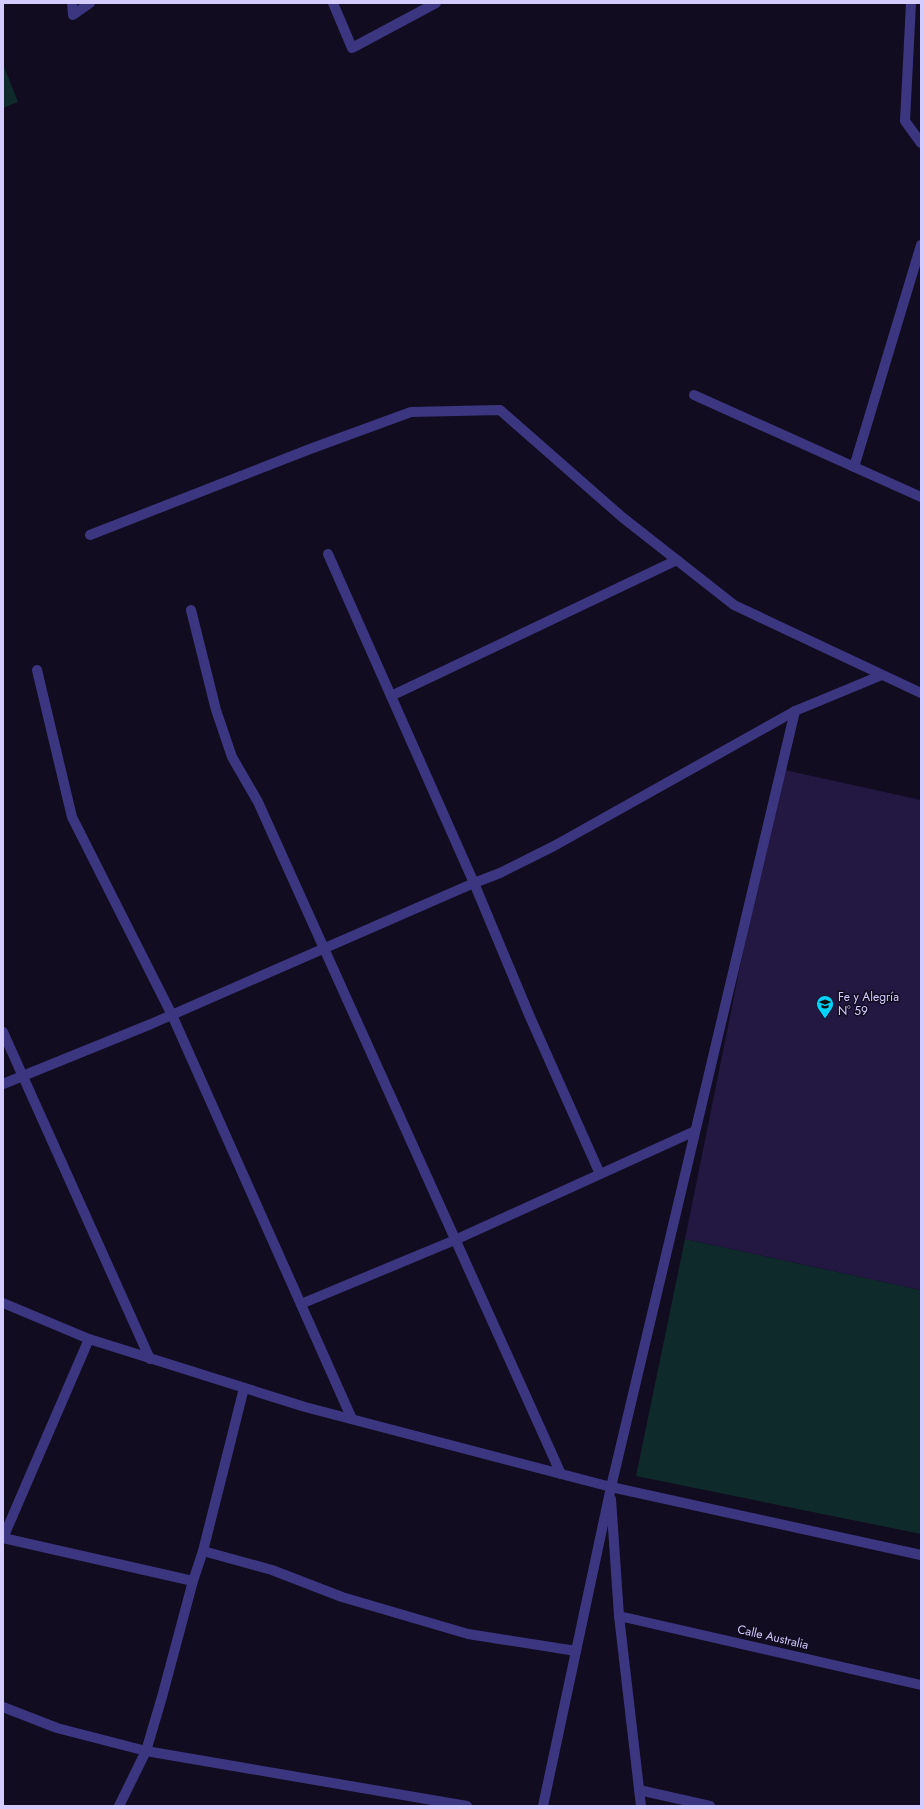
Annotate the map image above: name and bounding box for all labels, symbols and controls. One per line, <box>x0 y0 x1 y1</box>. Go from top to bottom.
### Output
place label: Fe y Alegría N° 59 <box>838 988 899 1020</box>
school or university icon: Fe y Alegría N° 59 <box>815 994 835 1019</box>
street label: Calle Australia <box>736 1620 811 1654</box>

